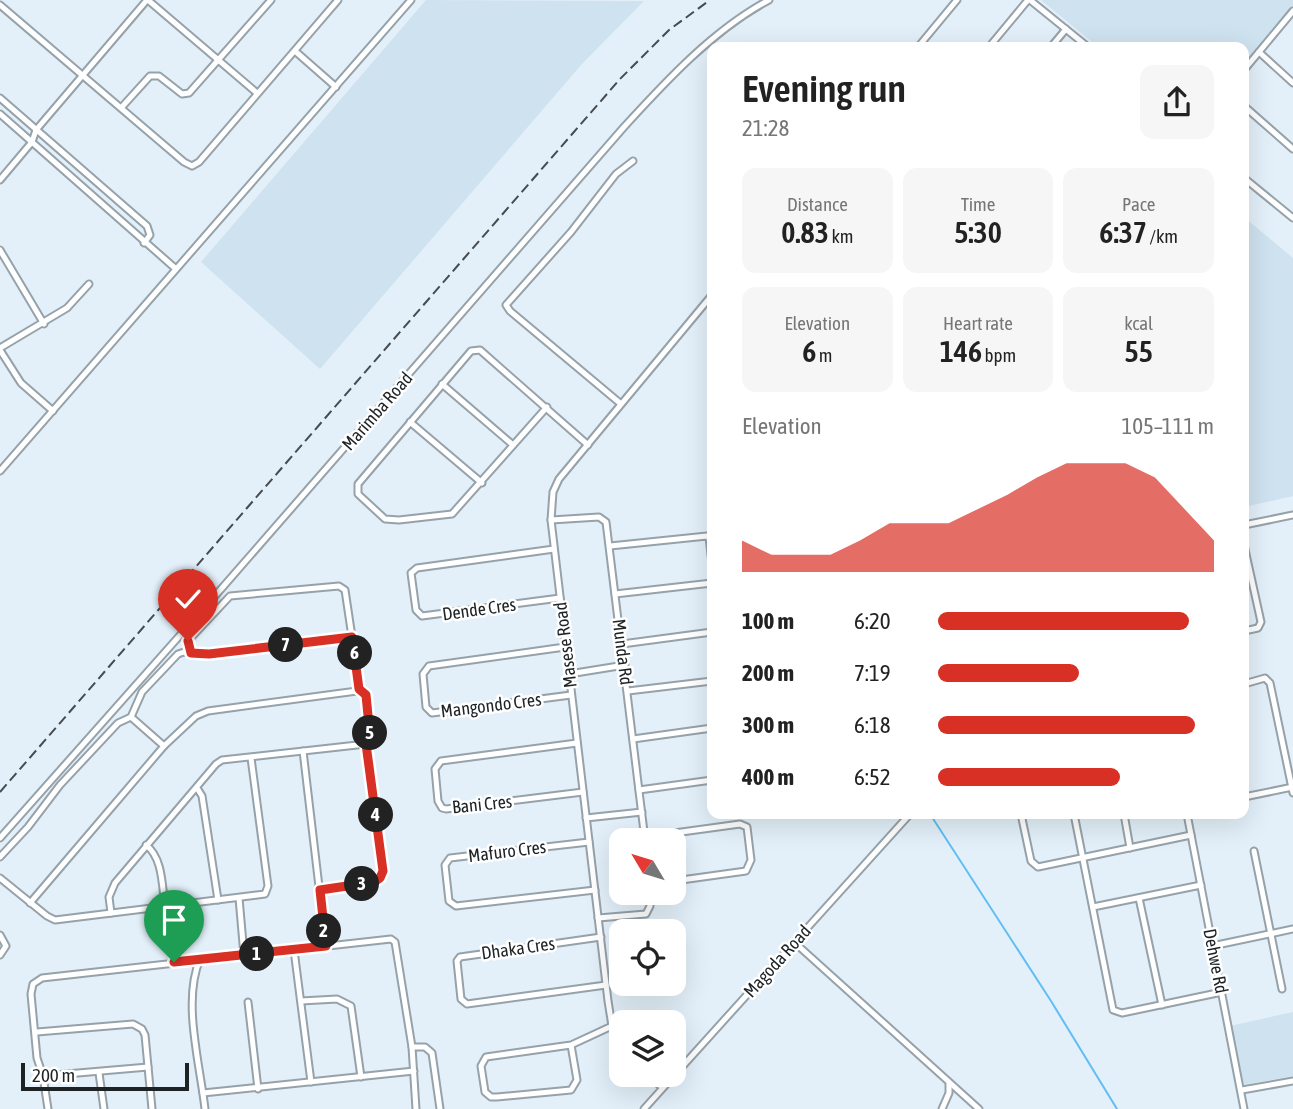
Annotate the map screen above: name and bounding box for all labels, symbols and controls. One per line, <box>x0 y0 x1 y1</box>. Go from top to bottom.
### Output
button: share <box>1140 65 1214 139</box>
text: Evening run <box>742 67 906 110</box>
text: 21:28 <box>742 115 789 141</box>
text: Distance <box>787 193 848 215</box>
text: Time <box>961 193 995 215</box>
text: Pace <box>1122 193 1155 215</box>
text: 0.83 <box>781 215 829 249</box>
text: 5:30 <box>954 215 1002 249</box>
text: 6:37 <box>1099 215 1147 249</box>
text: km <box>829 225 853 247</box>
text: /km <box>1147 225 1178 247</box>
text: Elevation <box>784 312 850 334</box>
text: Heart rate <box>943 312 1013 334</box>
text: kcal <box>1124 312 1153 334</box>
text: 6 <box>802 334 816 368</box>
text: 146 <box>940 334 982 368</box>
text: 55 <box>1125 334 1153 368</box>
text: m <box>816 344 833 366</box>
text: bpm <box>982 344 1016 366</box>
street label: Marimba Road <box>337 368 417 454</box>
text: Elevation <box>742 413 822 439</box>
text: 105–111 m <box>1121 413 1214 439</box>
pin <box>158 569 218 641</box>
icon: check <box>169 580 207 618</box>
street label: Dende Cres <box>441 593 517 625</box>
street label: Masese Road <box>549 601 581 689</box>
text: 100 m <box>742 608 794 634</box>
text: 6:20 <box>854 608 891 634</box>
street label: Munda Rd <box>609 618 637 686</box>
pin: 7 <box>268 628 304 662</box>
text: 7 <box>281 633 290 655</box>
pin: 6 <box>338 636 372 670</box>
text: 6 <box>350 641 359 663</box>
text: 200 m <box>742 660 794 686</box>
text: 7:19 <box>854 660 891 686</box>
street label: Mangondo Cres <box>440 688 542 722</box>
text: 300 m <box>742 712 794 738</box>
text: 6:18 <box>854 712 891 738</box>
pin: 5 <box>352 716 388 750</box>
text: 5 <box>365 721 374 743</box>
text: 400 m <box>742 764 794 790</box>
text: 6:52 <box>854 764 891 790</box>
street label: Bani Cres <box>451 790 513 818</box>
pin: 4 <box>358 798 394 832</box>
text: 4 <box>371 803 380 825</box>
north arrow <box>609 828 686 905</box>
map controls <box>609 828 686 1087</box>
street label: Mafuro Cres <box>467 836 547 866</box>
pin: 3 <box>344 866 380 902</box>
text: 3 <box>357 872 366 894</box>
pin <box>144 890 204 962</box>
icon: arrive <box>155 901 193 939</box>
pin: 2 <box>306 914 342 948</box>
text: 2 <box>319 919 328 941</box>
button: locate <box>609 919 686 996</box>
street label: Magoda Road <box>739 921 815 1001</box>
street label: Dehwe Rd <box>1199 927 1233 995</box>
street label: Dhaka Cres <box>480 932 556 964</box>
pin: 1 <box>240 936 274 972</box>
text: 1 <box>252 942 261 964</box>
button: layers <box>609 1010 686 1087</box>
scale bar <box>21 1060 189 1092</box>
text: 200 m <box>32 1064 75 1086</box>

